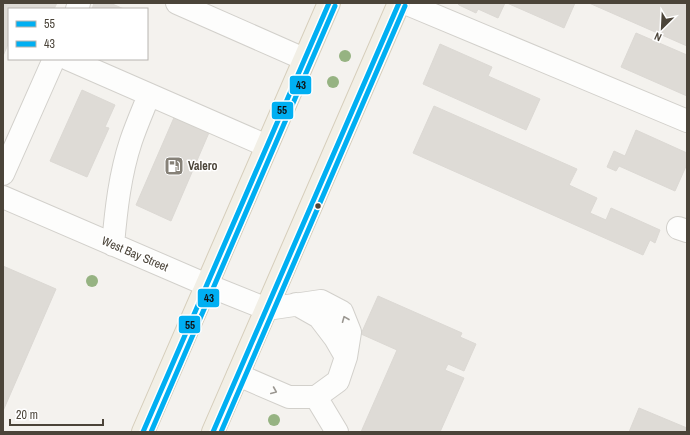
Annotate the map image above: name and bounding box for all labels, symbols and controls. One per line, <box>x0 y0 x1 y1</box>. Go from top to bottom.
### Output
legend <box>8 8 148 60</box>
north arrow <box>642 8 682 48</box>
text: 55 <box>44 16 55 32</box>
text: N <box>652 29 664 45</box>
text: 43 <box>44 36 55 52</box>
line badge: 43 <box>289 75 312 95</box>
text: 43 <box>296 78 306 92</box>
line badge: 55 <box>271 101 294 120</box>
text: 55 <box>277 103 287 117</box>
fuel station icon: Valero <box>163 155 185 177</box>
place label: Valero <box>188 158 218 174</box>
unlabelled marker <box>313 201 323 211</box>
street label: West Bay Street <box>99 233 171 275</box>
line badge: 43 <box>197 288 220 308</box>
text: 43 <box>204 291 214 305</box>
line badge: 55 <box>178 315 201 334</box>
one-way arrow <box>341 316 349 323</box>
text: 55 <box>185 318 195 332</box>
one-way arrow <box>270 386 277 394</box>
scale bar <box>10 401 103 427</box>
text: 20 m <box>16 407 38 423</box>

